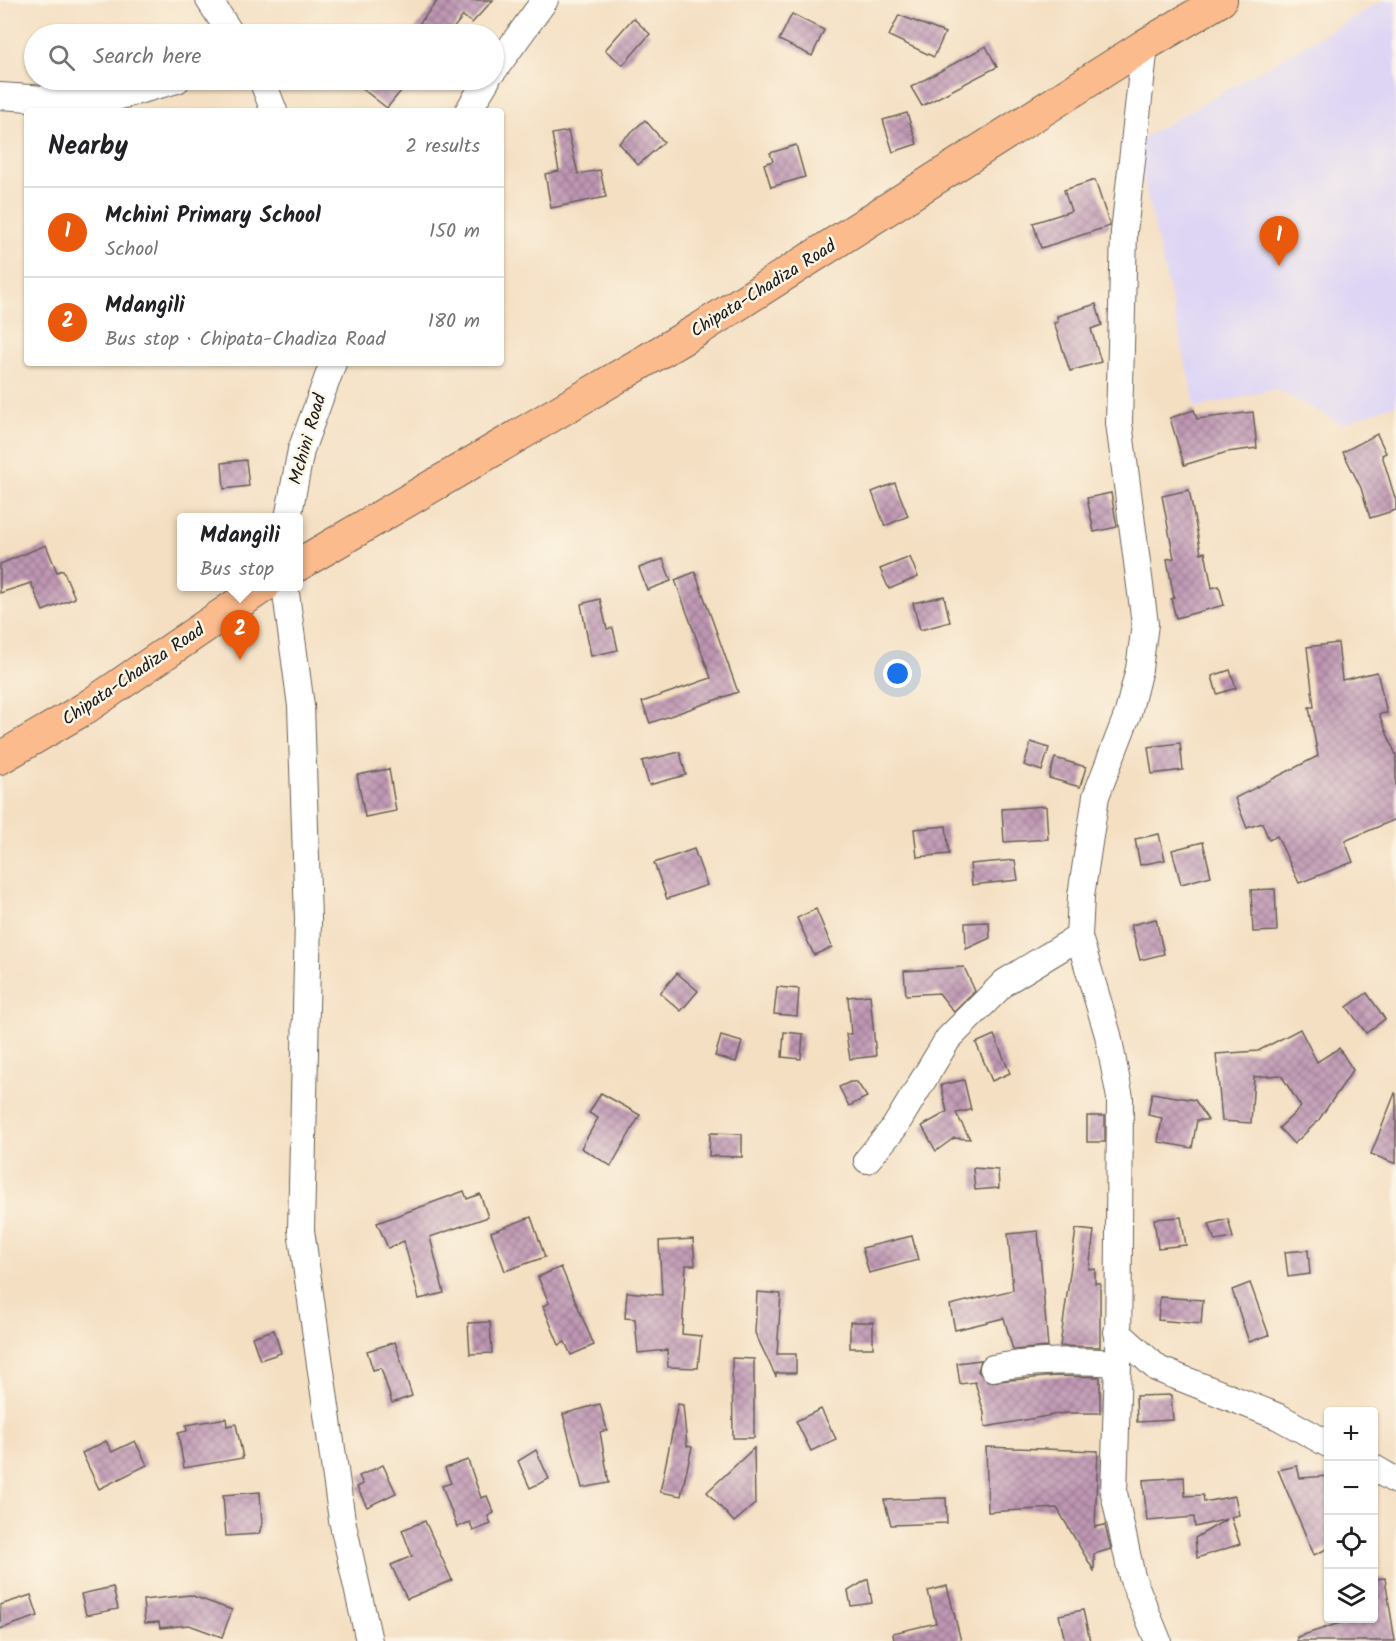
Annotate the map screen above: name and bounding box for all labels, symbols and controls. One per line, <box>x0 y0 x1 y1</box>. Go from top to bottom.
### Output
search box <box>24 24 504 90</box>
text: Search here <box>93 40 201 75</box>
icon: search <box>45 41 78 74</box>
text: Nearby <box>48 126 128 168</box>
text: 2 results <box>405 131 480 163</box>
text: Mchini Primary School <box>105 199 321 234</box>
text: 1 <box>64 216 71 248</box>
text: 150 m <box>429 216 480 248</box>
pin: 1 <box>1260 216 1298 266</box>
street label: Chipata-Chadiza Road <box>685 232 843 346</box>
text: School <box>105 234 158 266</box>
text: Mdangili <box>105 289 185 324</box>
text: 2 <box>62 306 73 338</box>
text: 180 m <box>428 306 480 338</box>
text: Bus stop · Chipata-Chadiza Road <box>105 324 385 356</box>
street label: Mchini Road <box>282 390 336 488</box>
popup <box>177 513 303 591</box>
text: Mdangili <box>200 519 280 554</box>
text: Bus stop <box>200 554 274 586</box>
pin: 2 <box>220 610 260 660</box>
street label: Chipata-Chadiza Road <box>56 616 212 734</box>
your location <box>883 659 912 688</box>
map controls <box>1324 1407 1378 1623</box>
button: + <box>1324 1407 1378 1461</box>
button: − <box>1324 1461 1378 1515</box>
button: locate <box>1324 1515 1378 1569</box>
button: layers <box>1324 1569 1378 1623</box>

